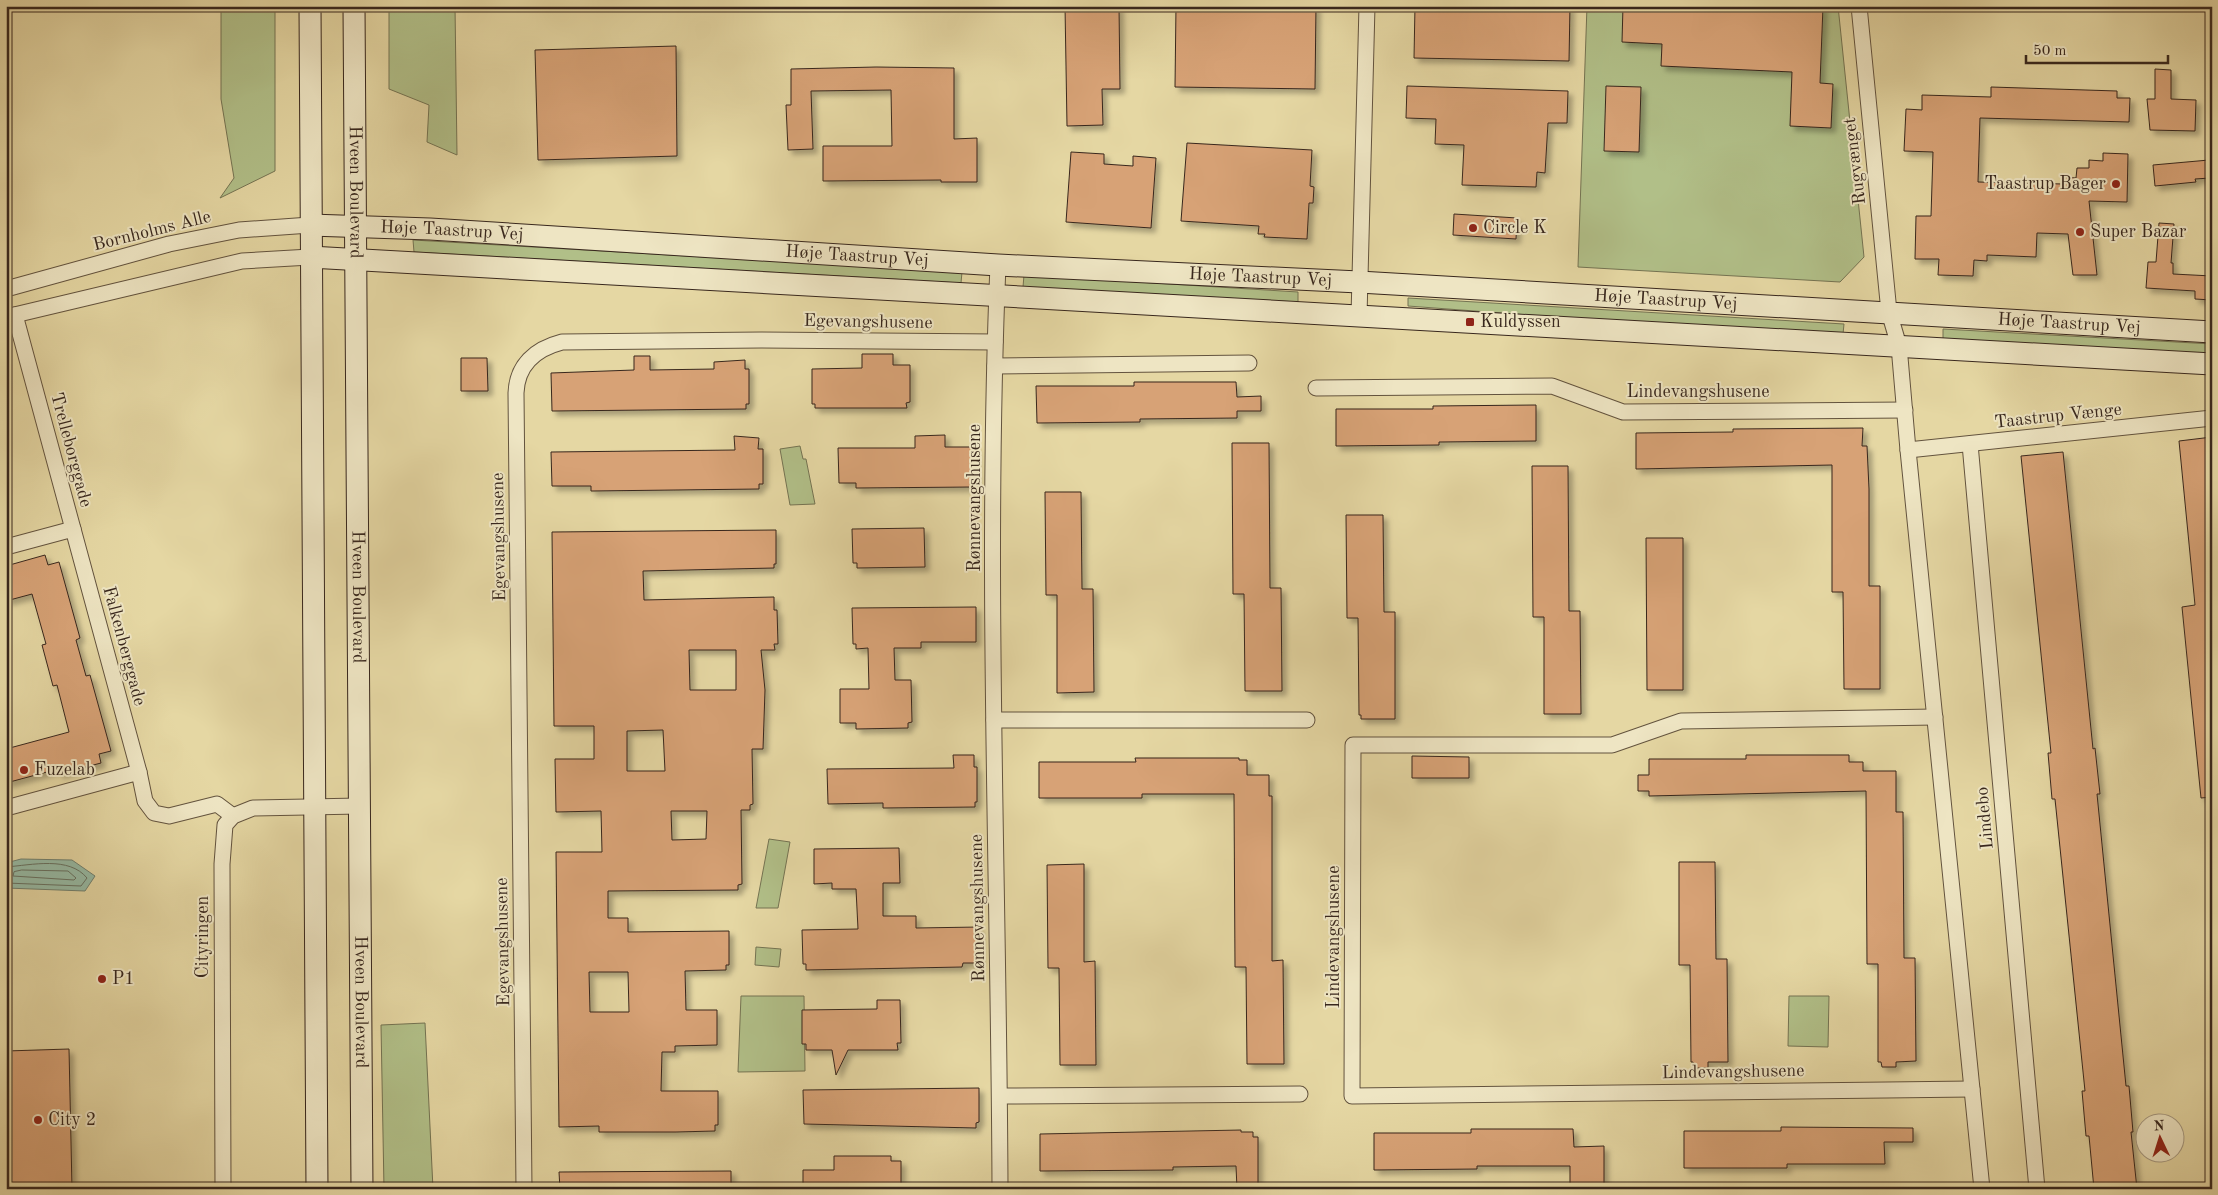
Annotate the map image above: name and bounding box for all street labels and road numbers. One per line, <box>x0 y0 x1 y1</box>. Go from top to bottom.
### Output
street label: Rugvænget <box>1841 116 1869 206</box>
street label: Hveen Boulevard <box>346 125 365 259</box>
street label: Bornholms Alle <box>91 208 213 254</box>
street label: Høje Taastrup Vej <box>380 218 524 244</box>
street label: Høje Taastrup Vej <box>785 243 929 270</box>
street label: Høje Taastrup Vej <box>1188 265 1333 290</box>
street label: Høje Taastrup Vej <box>1594 287 1738 313</box>
street label: Høje Taastrup Vej <box>1997 310 2141 337</box>
street label: Egevangshusene <box>803 312 933 332</box>
street label: Lindevangshusene <box>1627 383 1769 401</box>
street label: Trelleborggade <box>47 391 95 509</box>
street label: Taastrup Vænge <box>1993 400 2123 432</box>
street label: Rønnevangshusene <box>966 424 984 572</box>
street label: Egevangshusene <box>489 472 509 602</box>
street label: Hveen Boulevard <box>349 530 367 664</box>
street label: Falkenberggade <box>99 584 149 708</box>
street label: Lindebo <box>1973 786 1997 850</box>
street label: Rønnevangshusene <box>968 834 988 982</box>
street label: Lindevangshusene <box>1325 866 1343 1008</box>
street label: Egevangshusene <box>493 877 513 1007</box>
street label: Cityringen <box>194 896 212 978</box>
street label: Hveen Boulevard <box>351 935 370 1069</box>
street label: Lindevangshusene <box>1661 1062 1805 1082</box>

